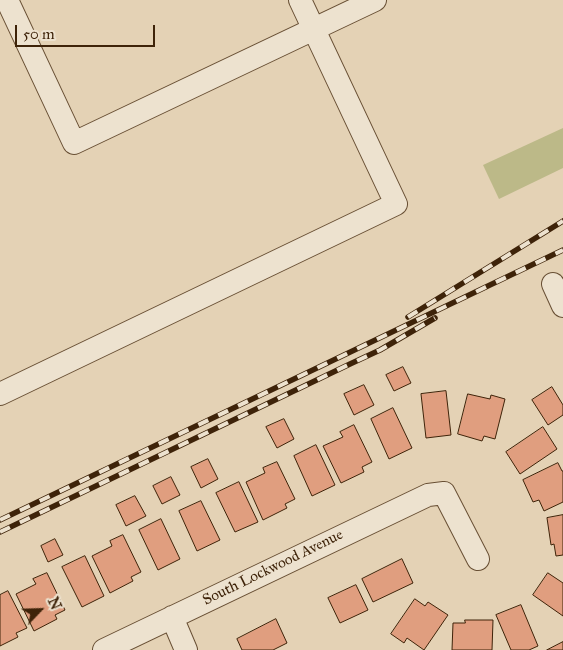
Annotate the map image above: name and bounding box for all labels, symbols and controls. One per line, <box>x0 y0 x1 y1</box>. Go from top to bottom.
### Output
scale bar <box>18 15 158 47</box>
text: 50 m <box>23 25 55 43</box>
street label: South Lockwood Avenue <box>200 526 346 610</box>
north arrow <box>15 585 65 635</box>
text: N <box>44 595 64 613</box>

